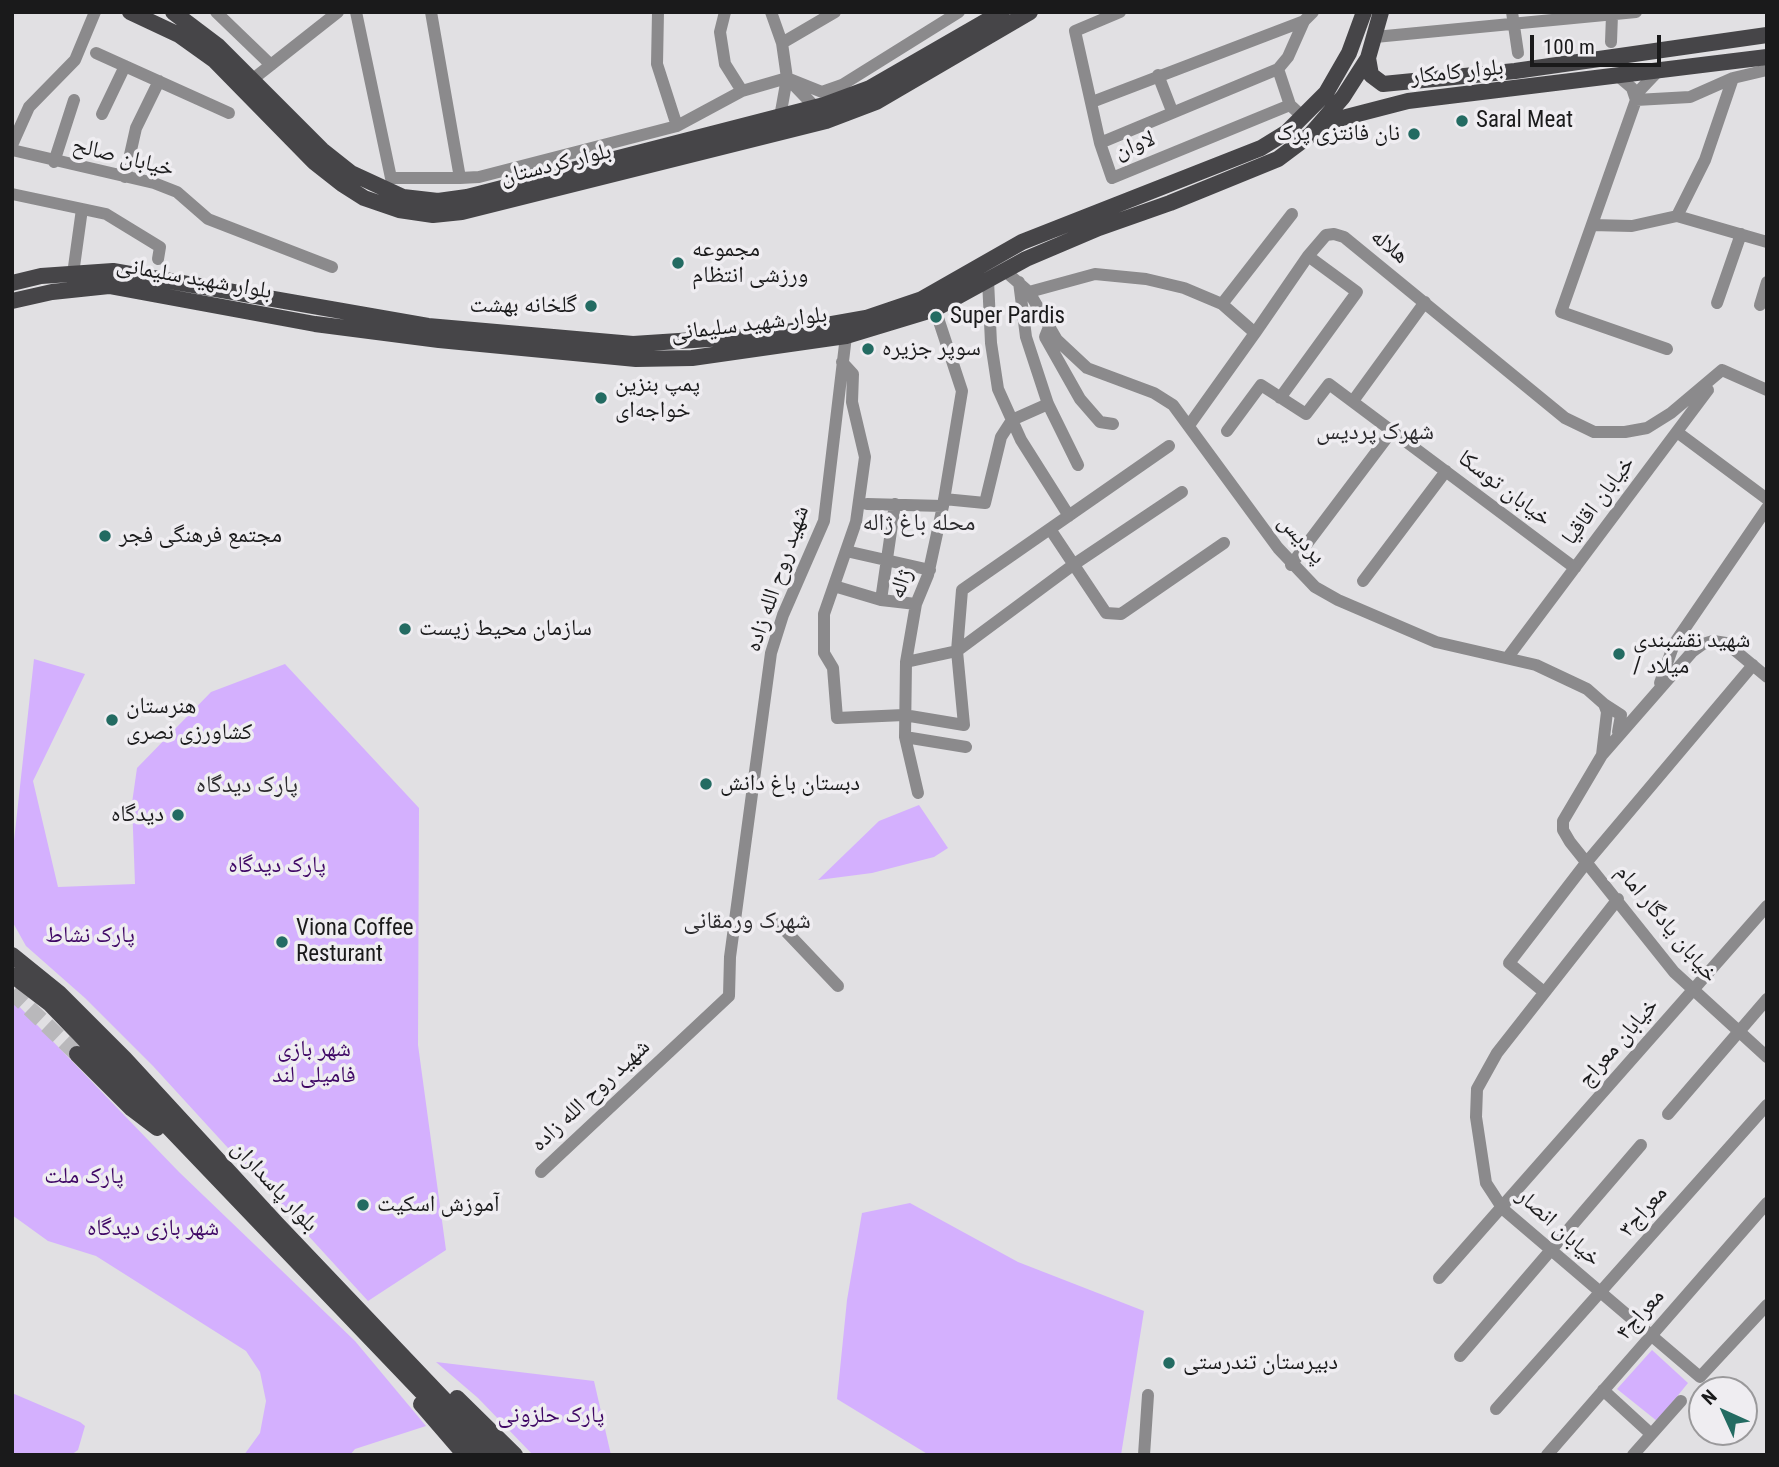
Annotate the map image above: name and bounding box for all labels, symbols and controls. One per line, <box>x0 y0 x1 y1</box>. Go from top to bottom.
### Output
scale bar <box>1534 21 1665 65</box>
text: 100 m <box>1543 35 1595 59</box>
street label: بلوار کامکار <box>1409 54 1505 92</box>
place label: Saral Meat <box>1476 107 1573 135</box>
marker: Saral Meat <box>1454 113 1470 129</box>
place label: نان فانتزی پرک <box>1276 120 1400 148</box>
street label: لاوان <box>1111 126 1159 166</box>
marker: نان فانتزی پرک <box>1406 126 1422 142</box>
street label: خیابان صالح <box>69 132 177 184</box>
street label: بلوار کردستان <box>498 138 614 192</box>
street label: هلاله <box>1364 223 1414 271</box>
place label: مجموعه ورزشی انتظام <box>692 236 808 290</box>
street label: بلوار شهید سلیمانی <box>114 252 274 306</box>
marker: مجموعه ورزشی انتظام <box>670 255 686 271</box>
place label: گلخانه بهشت <box>470 292 577 320</box>
marker: گلخانه بهشت <box>583 298 599 314</box>
street label: بلوار شهید سلیمانی <box>669 302 829 348</box>
place label: Super Pardis <box>950 303 1065 331</box>
marker: Super Pardis <box>928 309 944 325</box>
place label: سوپر جزیره <box>882 335 981 363</box>
marker: سوپر جزیره <box>860 341 876 357</box>
place label: پمپ بنزین خواجه‌ای <box>615 371 700 425</box>
marker: پمپ بنزین خواجه‌ای <box>593 390 609 406</box>
district label: شهرک پردیس <box>1316 419 1434 447</box>
street label: خیابان توسکا <box>1452 445 1556 533</box>
street label: خیابان اقاقیا <box>1557 451 1641 551</box>
street label: شهید روح الله زاده <box>740 502 816 656</box>
street label: پردیس <box>1271 509 1331 571</box>
district label: محله باغ ژاله <box>863 510 975 538</box>
place label: مجتمع فرهنگی فجر <box>119 522 282 550</box>
marker: مجتمع فرهنگی فجر <box>97 528 113 544</box>
street label: ژاله <box>884 566 920 602</box>
place label: سازمان محیط زیست <box>419 615 592 643</box>
marker: سازمان محیط زیست <box>397 621 413 637</box>
place label: شهید نقشبندی / میلاد <box>1633 627 1750 681</box>
marker: شهید نقشبندی / میلاد <box>1611 646 1627 662</box>
place label: هنرستان کشاورزی نصری <box>126 693 252 747</box>
marker: هنرستان کشاورزی نصری <box>104 712 120 728</box>
place label: دبستان باغ دانش <box>720 770 860 798</box>
district label: پارک دیدگاه <box>196 772 298 800</box>
marker: دبستان باغ دانش <box>698 776 714 792</box>
place label: دیدگاه <box>111 801 164 829</box>
marker: دیدگاه <box>170 807 186 823</box>
park label: پارک دیدگاه <box>228 852 326 880</box>
street label: خیابان یادگار امام <box>1609 859 1723 989</box>
district label: شهرک ورمقانی <box>683 908 811 936</box>
place label: Viona Coffee Resturant <box>296 915 414 969</box>
park label: پارک نشاط <box>45 922 135 950</box>
marker: Viona Coffee Resturant <box>274 934 290 950</box>
street label: خیابان معراج <box>1573 993 1665 1093</box>
street label: شهید روح الله زاده <box>526 1034 656 1158</box>
park label: شهر بازی فامیلی لند <box>272 1036 356 1090</box>
street label: بلوار پاسداران <box>225 1135 323 1239</box>
park label: پارک ملت <box>44 1163 124 1191</box>
street label: معراج۳ <box>1614 1180 1674 1244</box>
street label: خیابان انصار <box>1510 1183 1606 1273</box>
place label: آموزش اسکیت <box>377 1191 499 1219</box>
marker: آموزش اسکیت <box>355 1197 371 1213</box>
park label: شهر بازی دیدگاه <box>87 1215 219 1243</box>
street label: معراج۴ <box>1611 1283 1671 1347</box>
place label: دبیرستان تندرستی <box>1183 1349 1338 1377</box>
marker: دبیرستان تندرستی <box>1161 1355 1177 1371</box>
north arrow <box>1688 1376 1758 1446</box>
text: N <box>1697 1385 1721 1409</box>
park label: پارک حلزونی <box>498 1402 604 1430</box>

